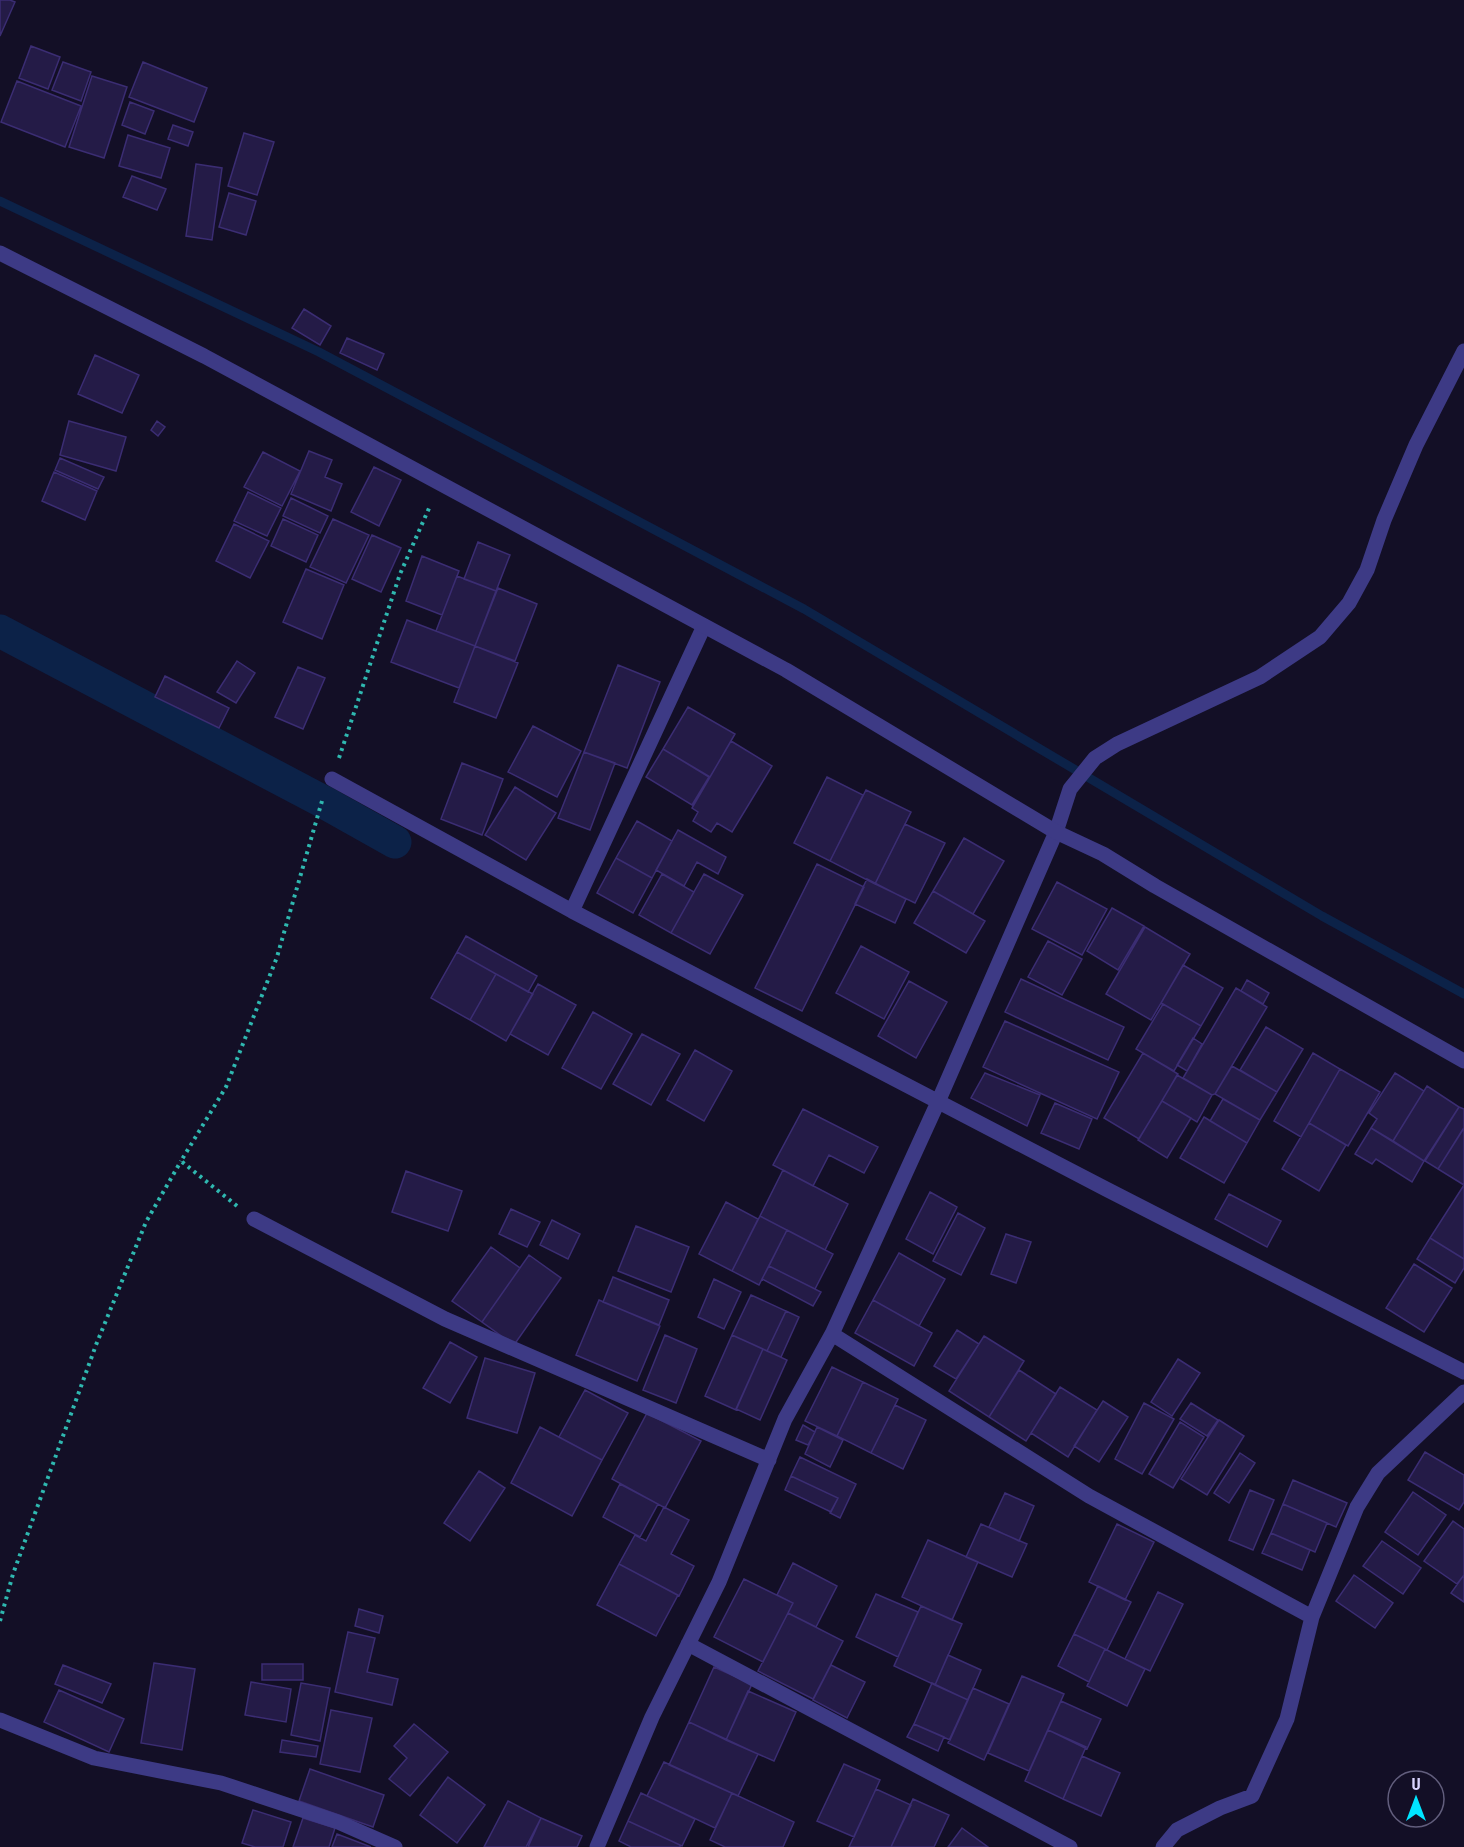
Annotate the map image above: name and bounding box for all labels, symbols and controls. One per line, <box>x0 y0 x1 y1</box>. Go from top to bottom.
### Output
north arrow <box>1386 1769 1446 1829</box>
text: U <box>1411 1775 1421 1794</box>

